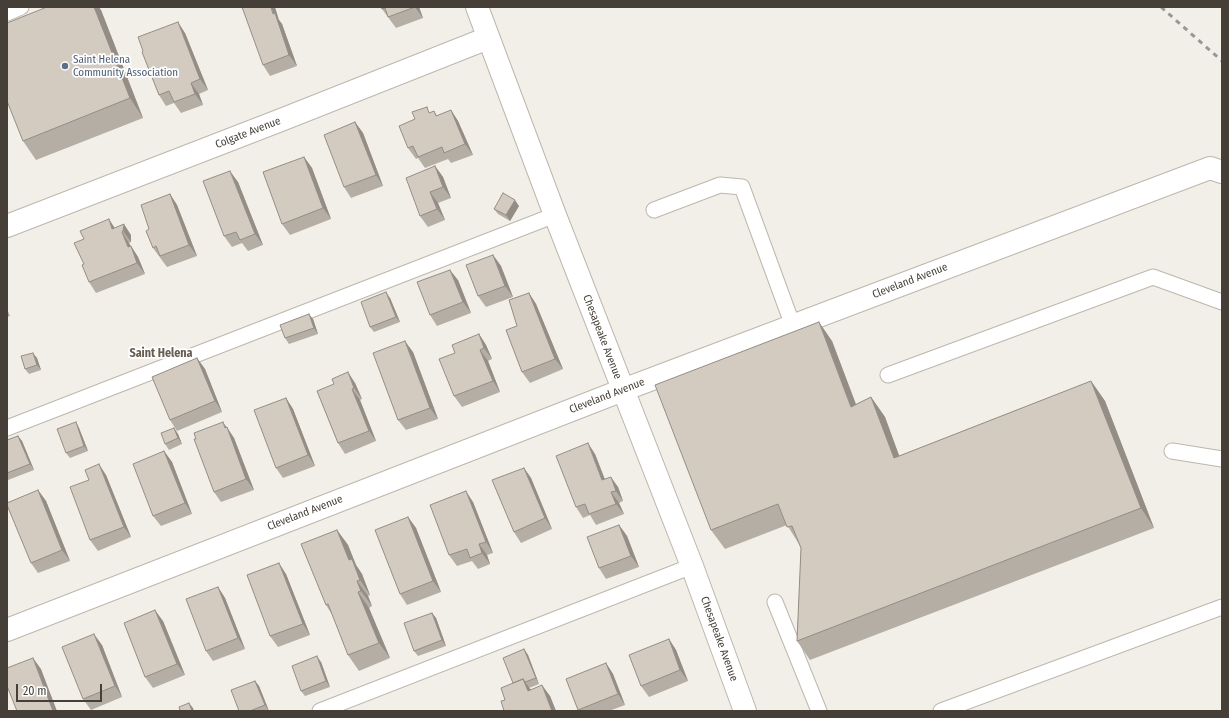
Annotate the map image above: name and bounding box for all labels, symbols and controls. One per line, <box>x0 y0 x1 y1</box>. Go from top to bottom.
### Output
place label: Saint Helena Community Association <box>73 53 178 79</box>
marker: Saint Helena Community Association <box>60 61 70 71</box>
street label: Colgate Avenue <box>213 114 283 152</box>
street label: Cleveland Avenue <box>870 261 950 301</box>
street label: Chesapeake Avenue <box>580 293 624 381</box>
district label: Saint Helena <box>129 347 193 361</box>
street label: Cleveland Avenue <box>567 376 647 416</box>
street label: Cleveland Avenue <box>265 493 345 533</box>
street label: Chesapeake Avenue <box>698 595 740 683</box>
scale bar <box>18 676 104 702</box>
text: 20 m <box>23 684 47 698</box>

